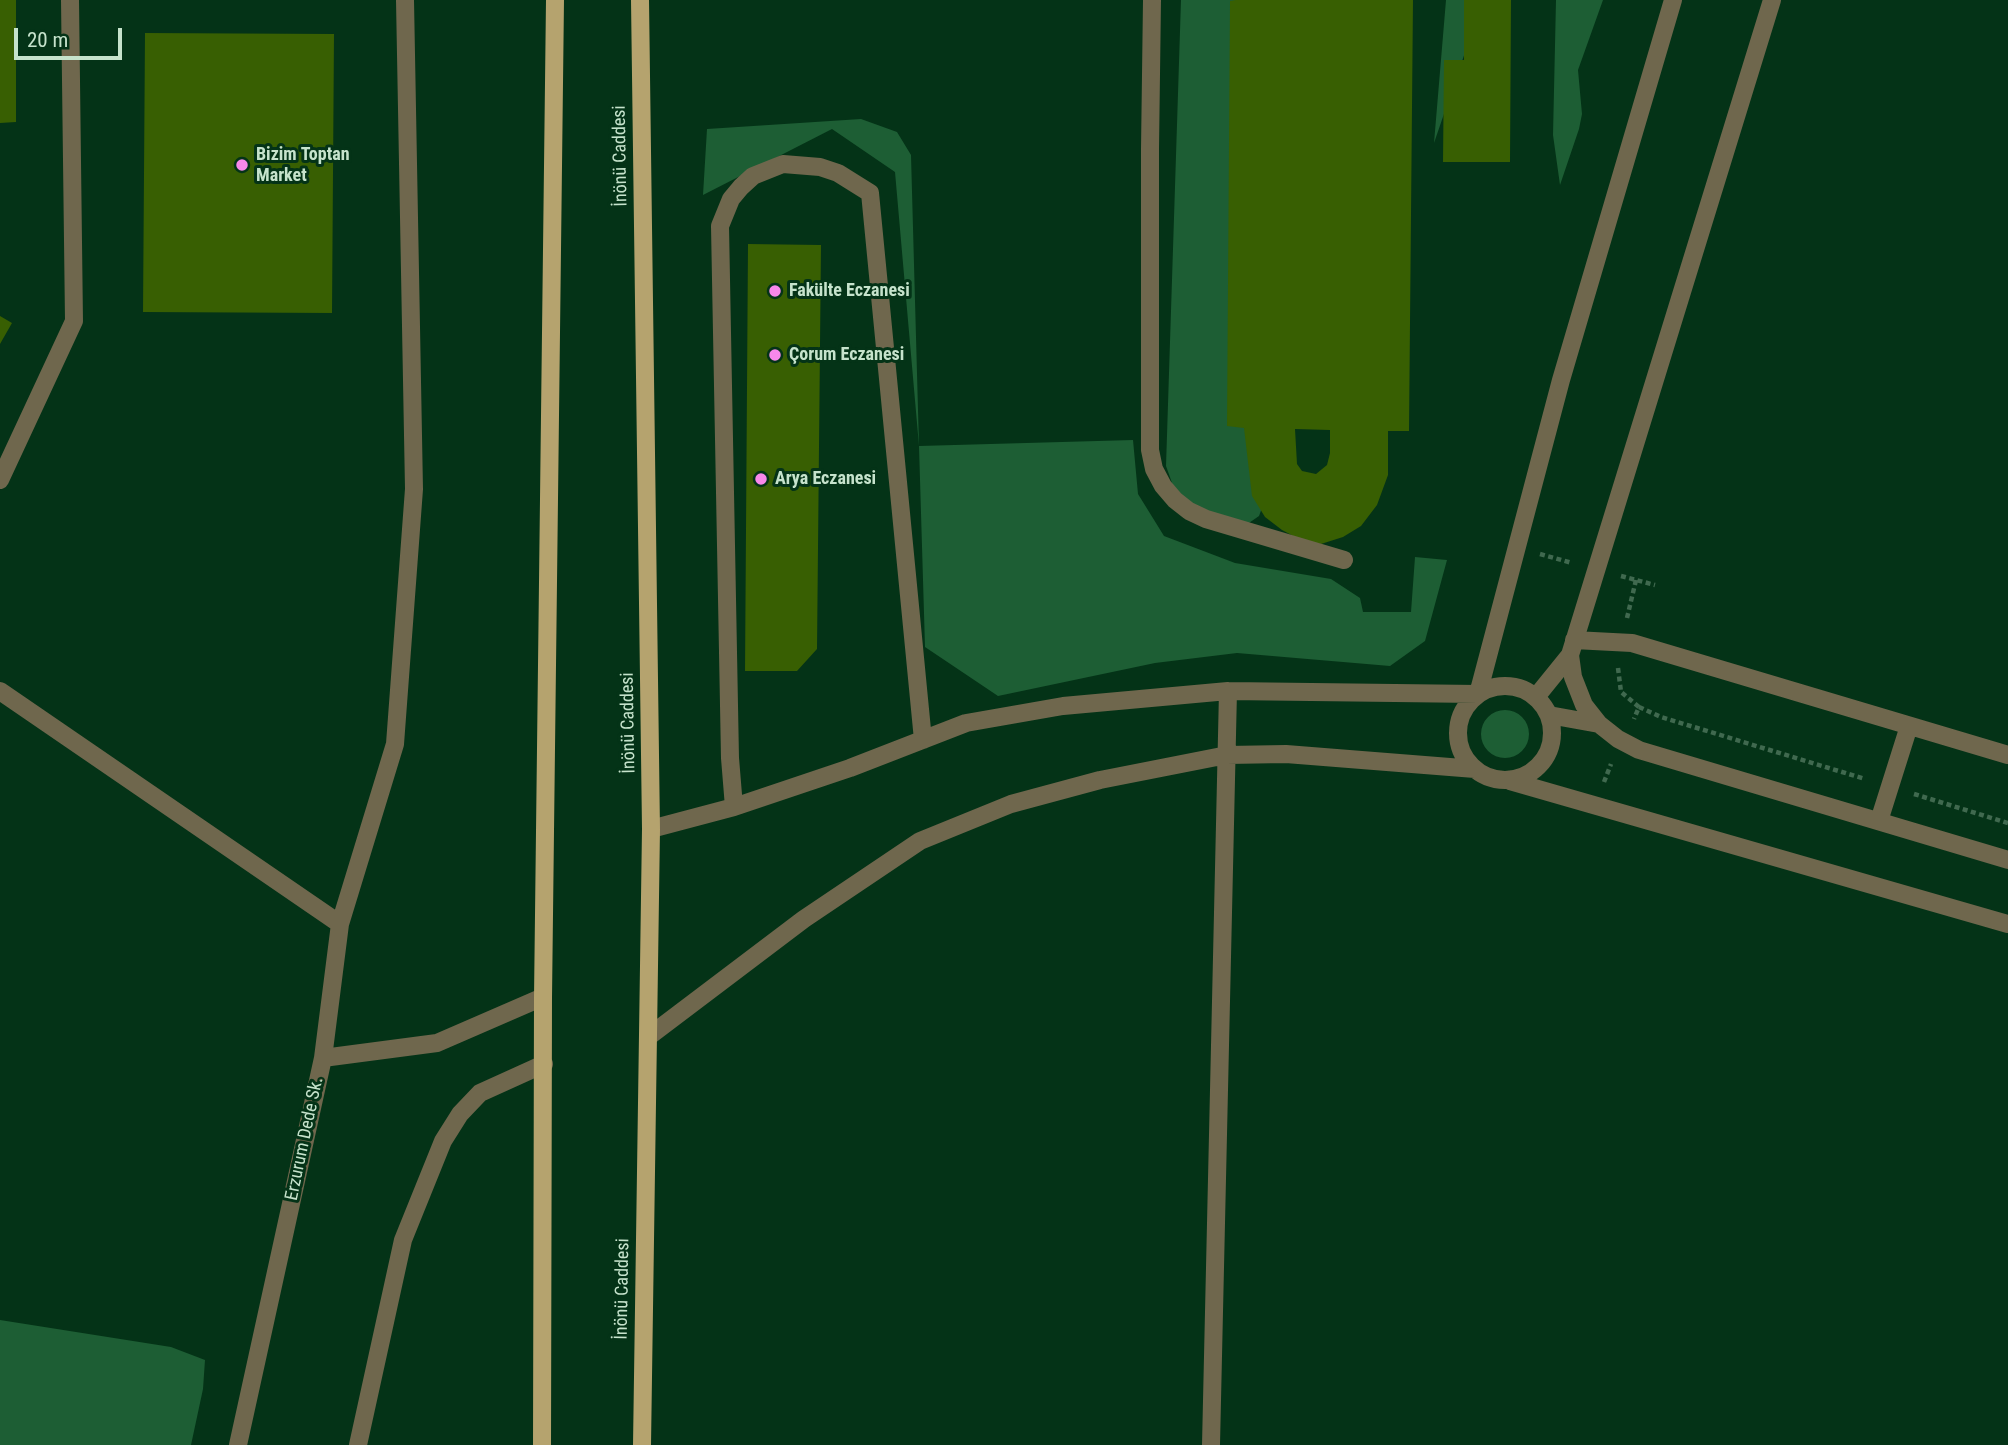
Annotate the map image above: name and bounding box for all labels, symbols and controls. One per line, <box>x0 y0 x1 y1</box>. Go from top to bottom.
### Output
scale bar <box>18 14 126 58</box>
text: 20 m <box>27 28 68 52</box>
street label: İnönü Caddesi <box>609 105 633 207</box>
place label: Bizim Toptan Market <box>256 144 349 186</box>
marker: Bizim Toptan Market <box>234 157 250 173</box>
place label: Fakülte Eczanesi <box>789 280 910 302</box>
marker: Fakülte Eczanesi <box>767 283 783 299</box>
place label: Çorum Eczanesi <box>789 344 904 366</box>
marker: Çorum Eczanesi <box>767 347 783 363</box>
place label: Arya Eczanesi <box>775 468 876 490</box>
marker: Arya Eczanesi <box>753 471 769 487</box>
street label: İnönü Caddesi <box>617 672 641 774</box>
street label: Erzurum Dede Sk. <box>281 1075 329 1203</box>
street label: İnönü Caddesi <box>611 1238 635 1340</box>

